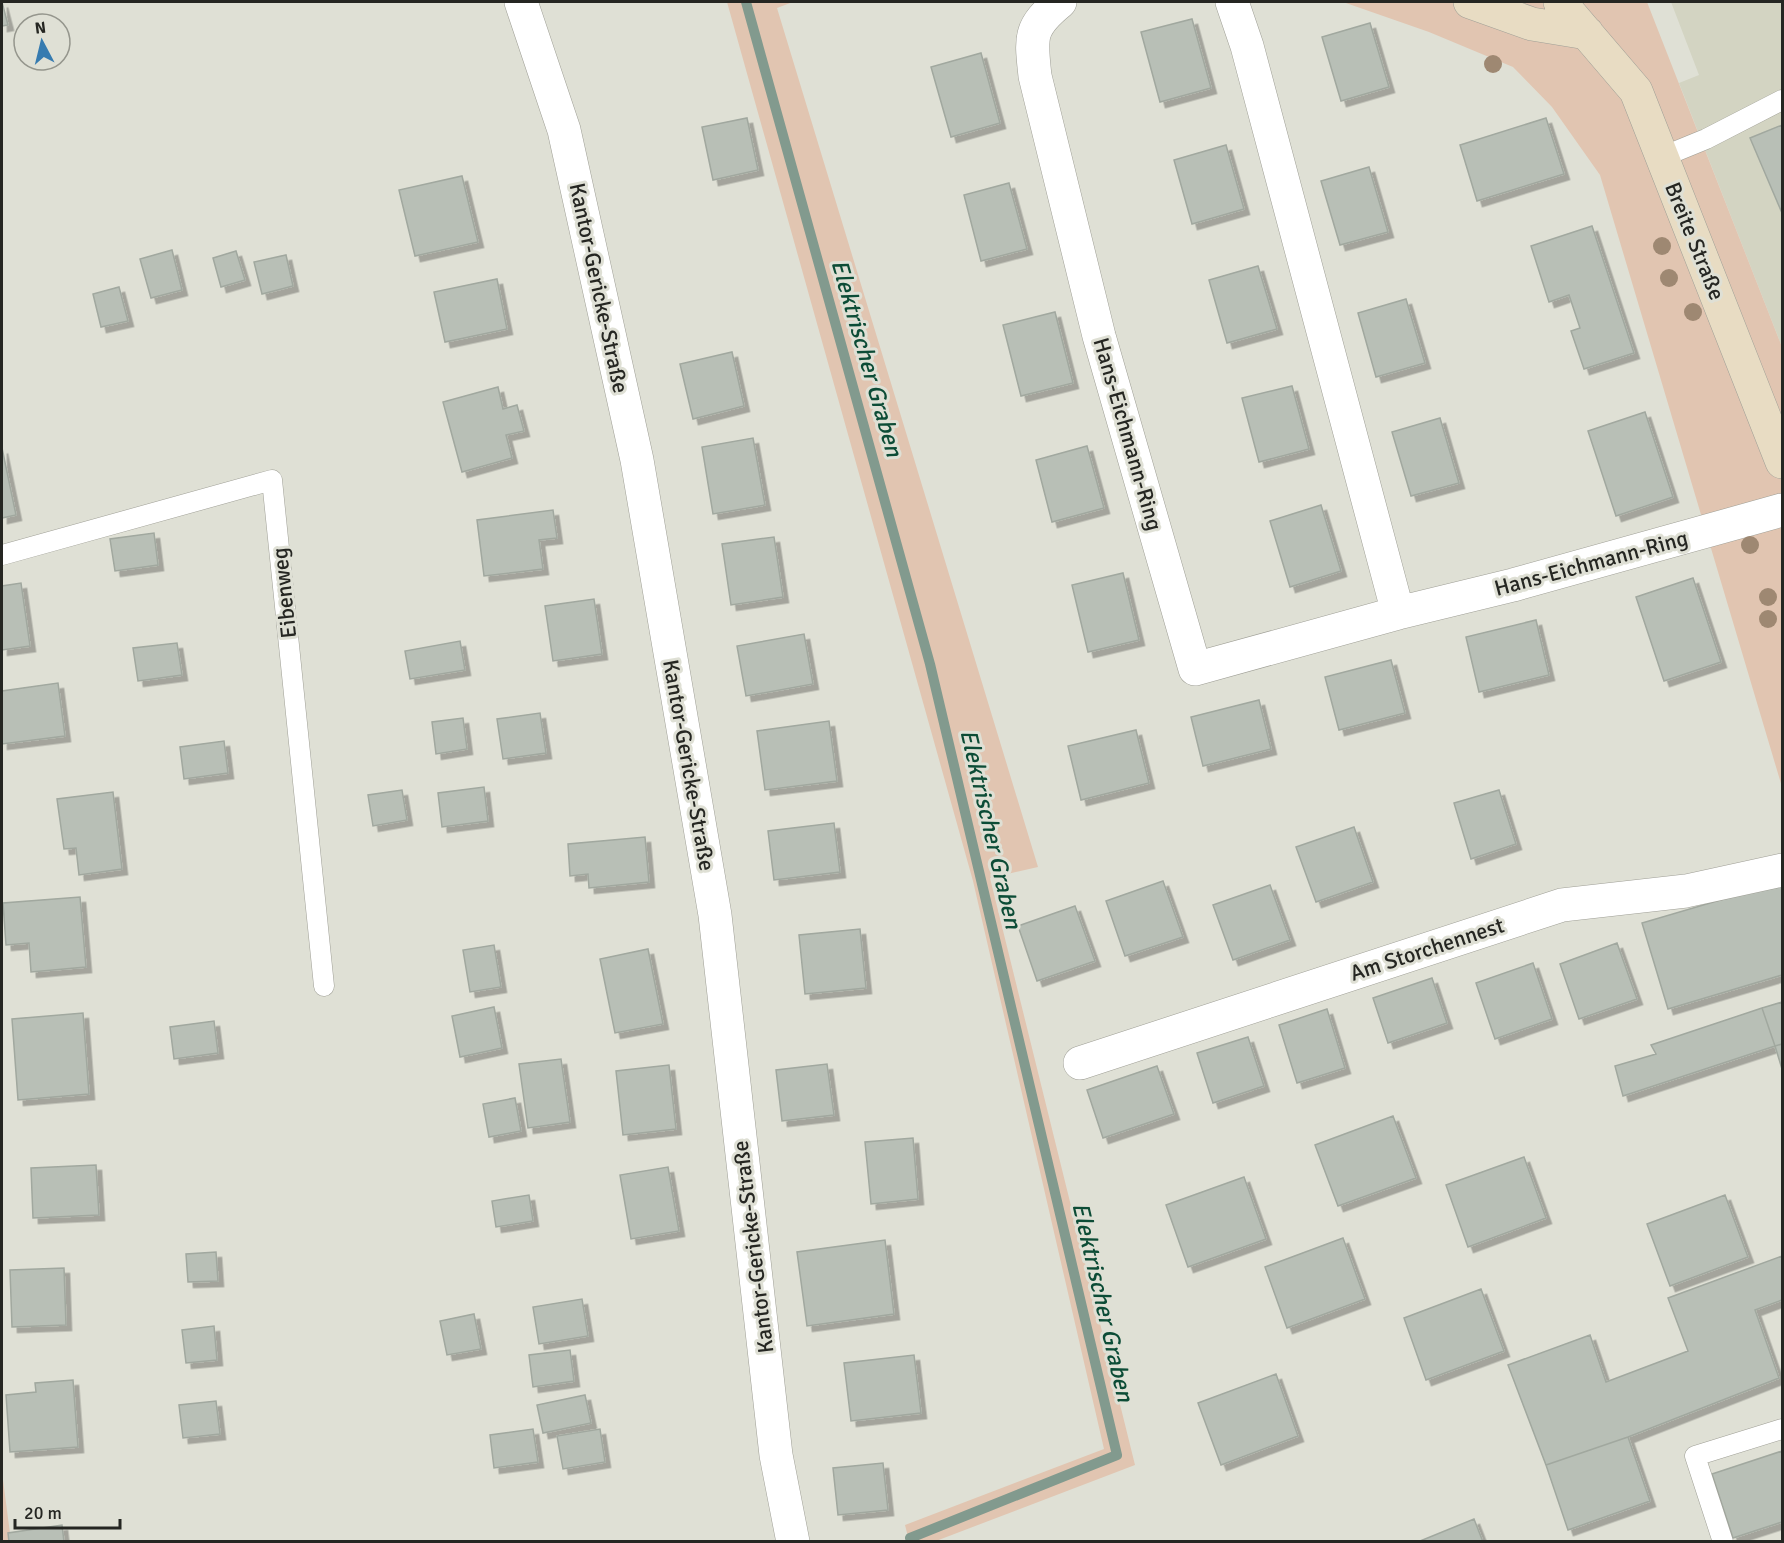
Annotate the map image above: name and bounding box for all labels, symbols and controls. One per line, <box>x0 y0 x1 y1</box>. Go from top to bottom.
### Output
north arrow <box>12 12 72 72</box>
text: N <box>34 18 47 39</box>
street label: Breite Straße <box>1659 178 1731 304</box>
street label: Kantor-Gericke-Straße <box>564 180 634 396</box>
water label: Elektrischer Graben <box>825 256 910 461</box>
street label: Hans-Eichmann-Ring <box>1088 335 1168 533</box>
street label: Hans-Eichmann-Ring <box>1491 524 1691 602</box>
street label: Eibenweg <box>266 546 302 640</box>
street label: Kantor-Gericke-Straße <box>657 657 721 873</box>
water label: Elektrischer Graben <box>953 726 1029 932</box>
street label: Am Storchennest <box>1347 911 1508 987</box>
street label: Kantor-Gericke-Straße <box>727 1139 779 1355</box>
water label: Elektrischer Graben <box>1065 1199 1141 1405</box>
scale bar <box>15 1492 120 1530</box>
text: 20 m <box>24 1502 62 1524</box>

